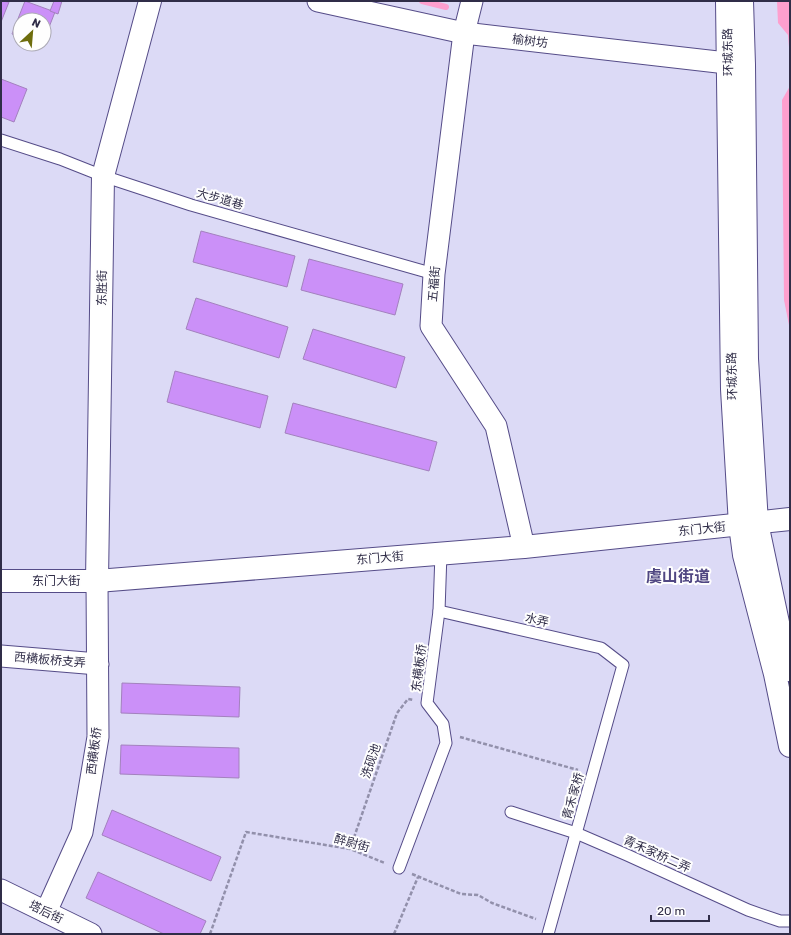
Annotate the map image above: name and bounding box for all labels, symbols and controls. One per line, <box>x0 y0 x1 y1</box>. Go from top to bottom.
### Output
north arrow <box>12 12 52 52</box>
text: N <box>30 16 43 31</box>
street label: 环城东路 <box>721 28 735 76</box>
street label: 榆树坊 <box>511 32 549 50</box>
street label: 大步道巷 <box>195 186 245 212</box>
street label: 五福街 <box>425 265 443 303</box>
street label: 东胜街 <box>95 270 109 306</box>
street label: 环城东路 <box>725 352 739 400</box>
street label: 东门大街 <box>677 520 727 538</box>
street label: 东门大街 <box>355 549 405 567</box>
district label: 虞山街道 <box>646 567 710 586</box>
street label: 东门大街 <box>32 574 80 588</box>
street label: 水弄 <box>524 610 550 630</box>
street label: 东横板桥 <box>409 643 429 693</box>
street label: 西横板桥支弄 <box>14 650 86 670</box>
street label: 西横板桥 <box>84 726 104 776</box>
street label: 洗砚池 <box>359 742 383 780</box>
street label: 青禾家桥 <box>560 771 586 821</box>
street label: 醉尉街 <box>333 831 371 855</box>
street label: 青禾家桥二弄 <box>621 833 693 875</box>
scale bar <box>651 897 709 923</box>
street label: 塔后街 <box>27 898 65 926</box>
text: 20 m <box>657 904 685 918</box>

